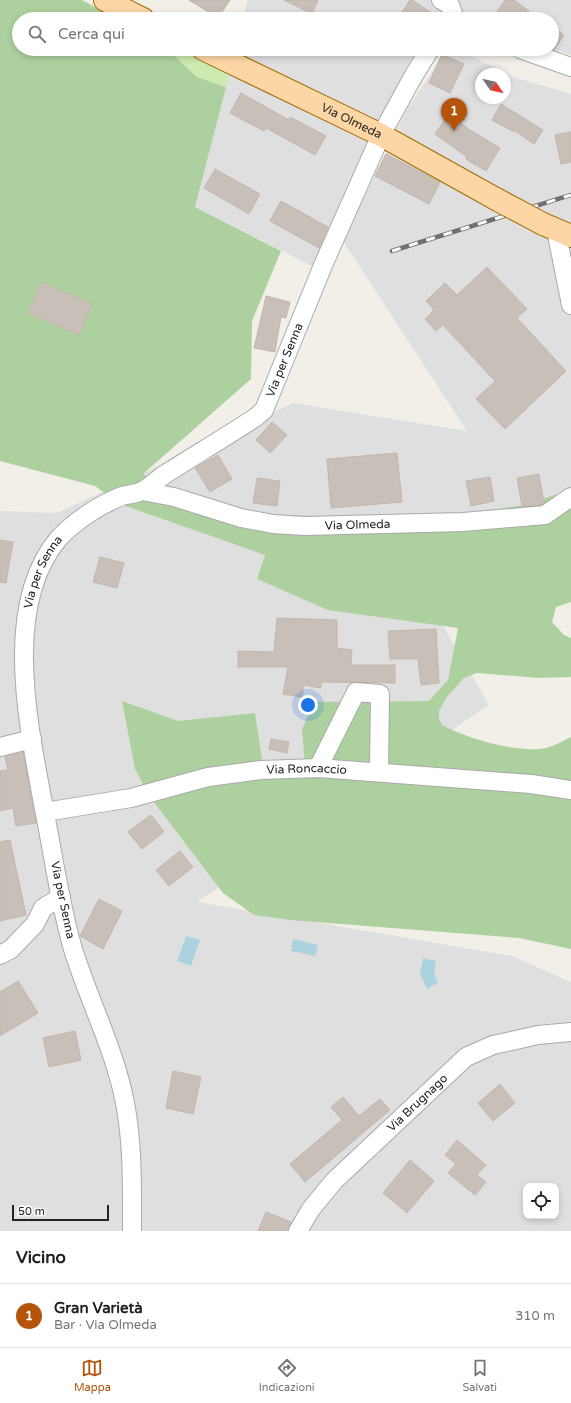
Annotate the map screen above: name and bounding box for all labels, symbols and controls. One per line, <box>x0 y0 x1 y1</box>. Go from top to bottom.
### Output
search box <box>12 12 559 56</box>
icon: search <box>26 23 48 45</box>
text: Cerca qui <box>58 25 125 43</box>
north arrow <box>475 68 511 104</box>
pin: 1 <box>441 98 467 131</box>
street label: Via Olmeda <box>319 100 384 141</box>
street label: Via per Senna <box>263 321 306 399</box>
street label: Via Olmeda <box>324 517 391 532</box>
street label: Via per Senna <box>21 533 65 610</box>
your location <box>298 695 318 715</box>
street label: Via Roncaccio <box>266 761 347 777</box>
street label: Via per Senna <box>48 860 78 940</box>
street label: Via Brugnago <box>384 1071 450 1135</box>
map controls <box>523 1183 559 1219</box>
button: locate <box>523 1183 559 1219</box>
scale bar <box>12 1203 109 1222</box>
text: 50 m <box>18 1205 45 1218</box>
text: Vicino <box>16 1247 66 1268</box>
text: Gran Varietà <box>54 1299 143 1317</box>
text: 1 <box>25 1308 33 1324</box>
text: 310 m <box>515 1308 555 1324</box>
text: Bar · Via Olmeda <box>54 1317 157 1333</box>
tab: Mappa <box>74 1357 111 1394</box>
tab: Indicazioni <box>259 1357 315 1394</box>
tab: Salvati <box>463 1357 497 1394</box>

